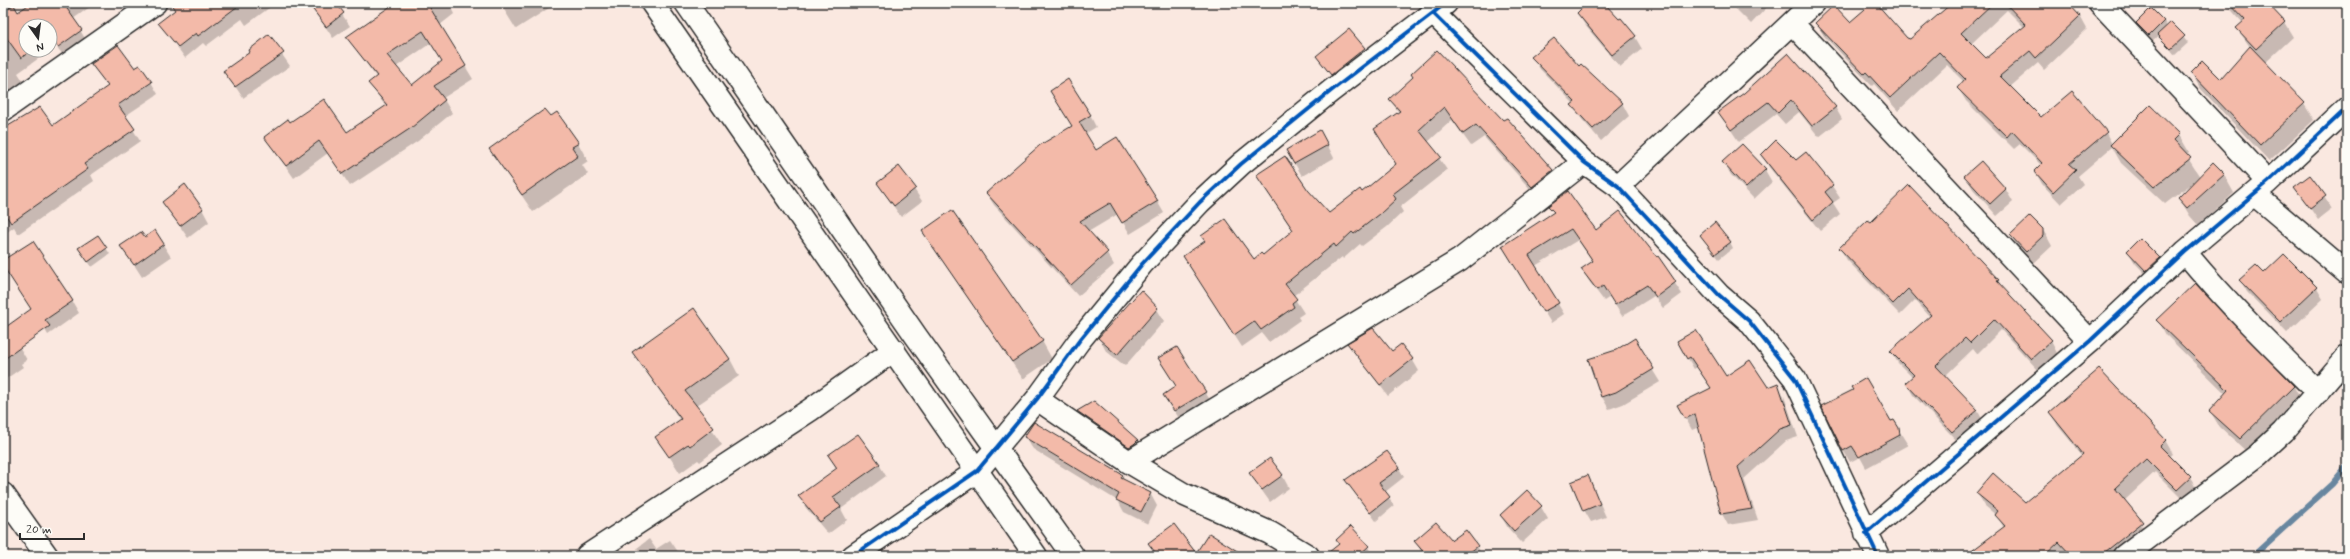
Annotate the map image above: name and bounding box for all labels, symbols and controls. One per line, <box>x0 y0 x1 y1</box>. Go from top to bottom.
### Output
north arrow <box>18 18 58 58</box>
text: N <box>35 39 45 54</box>
scale bar <box>20 515 84 541</box>
text: 20 m <box>26 522 52 538</box>

